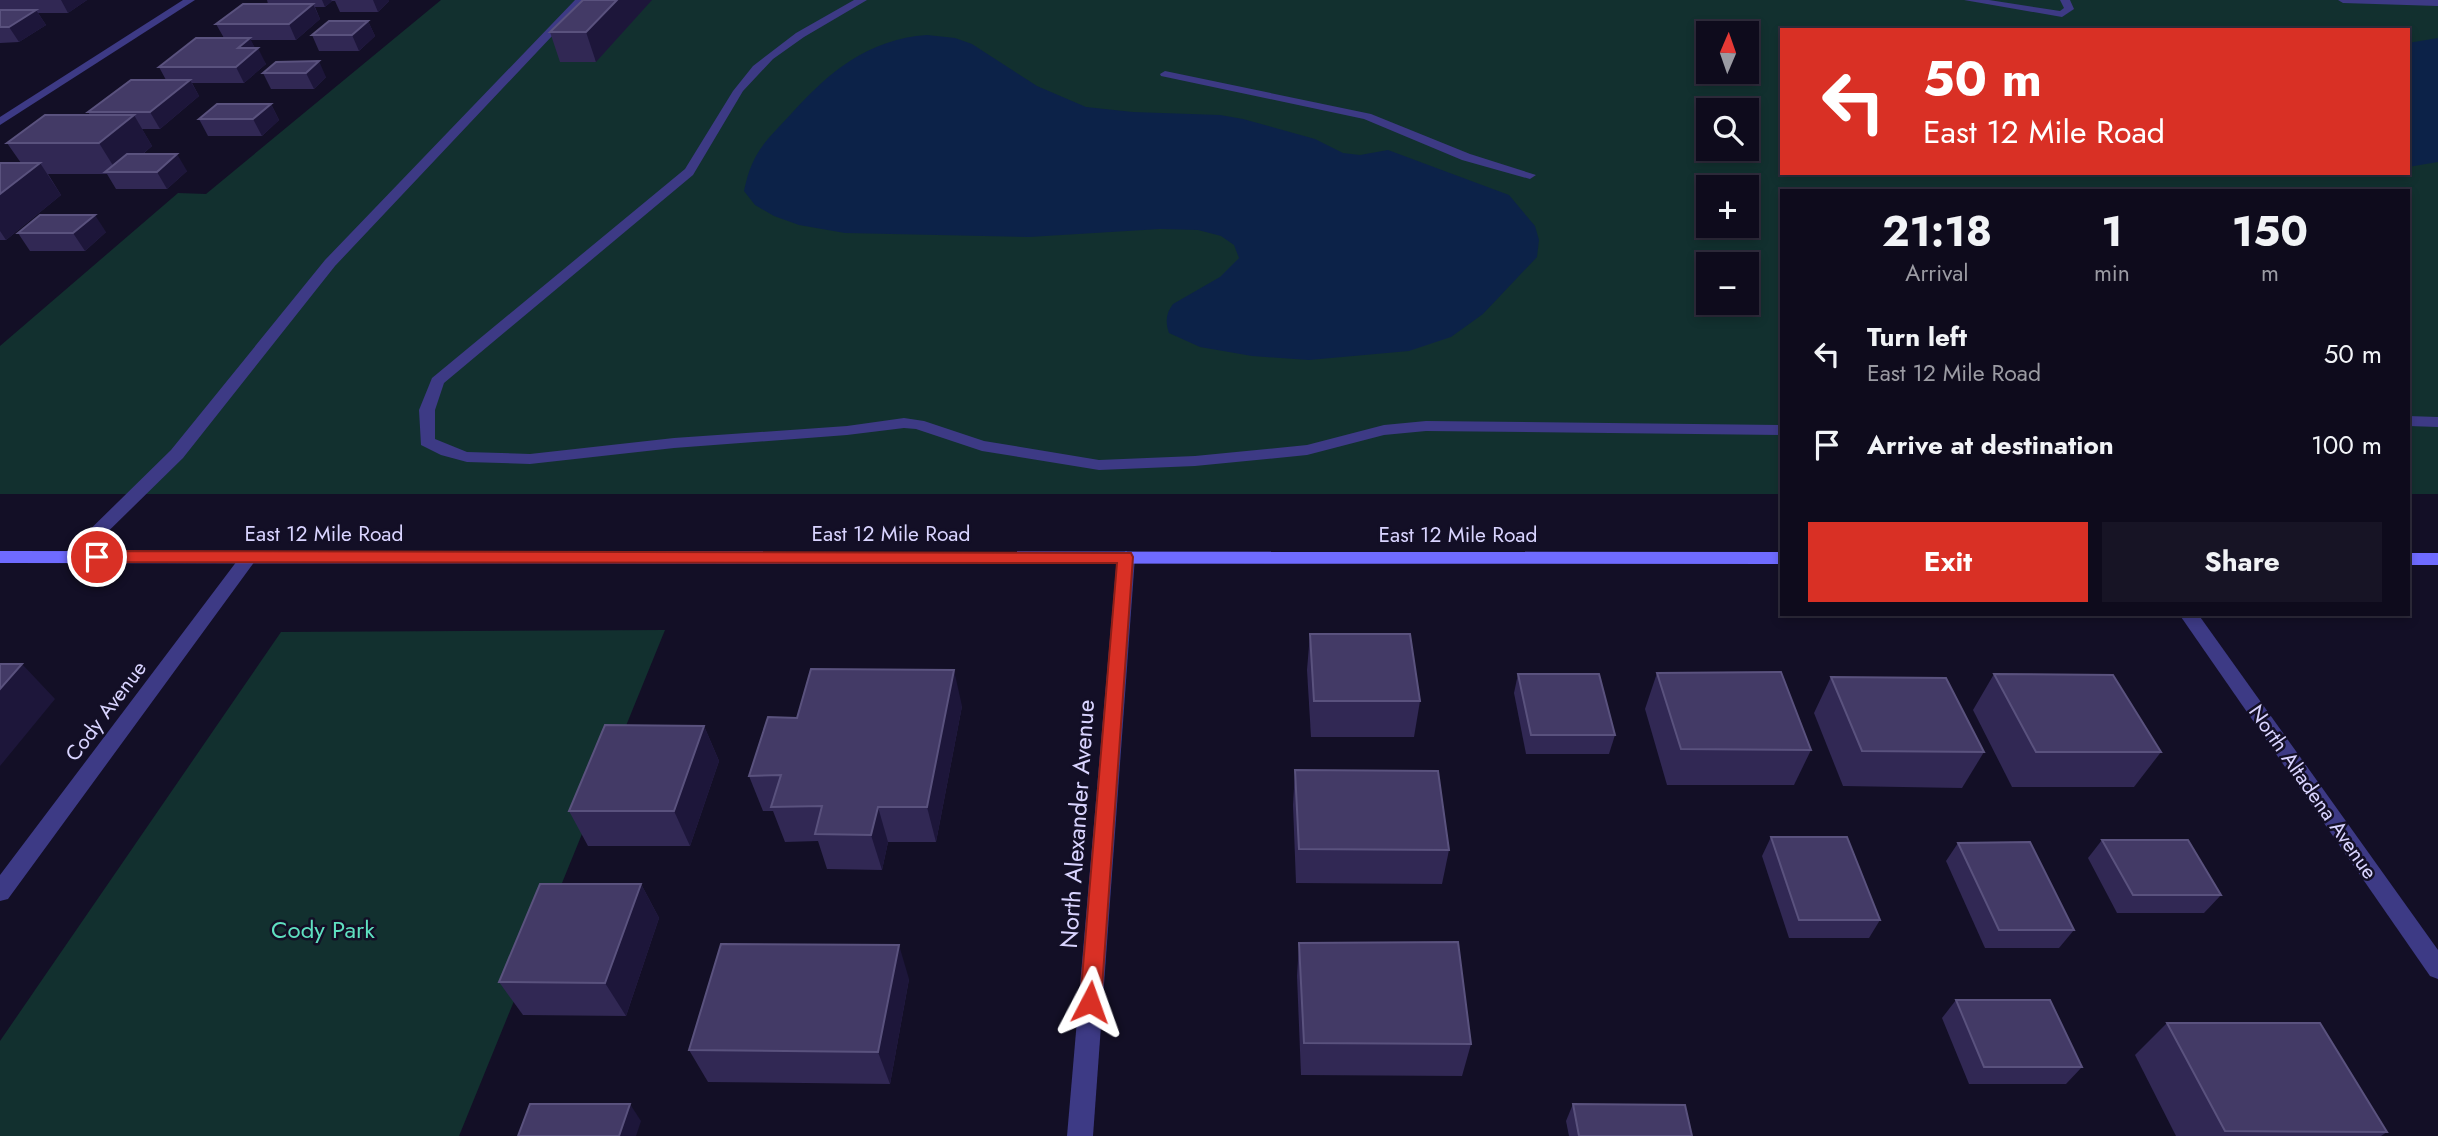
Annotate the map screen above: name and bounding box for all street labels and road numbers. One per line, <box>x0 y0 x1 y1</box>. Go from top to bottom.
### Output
street label: East 12 Mile Road <box>245 519 403 549</box>
street label: East 12 Mile Road <box>812 519 970 549</box>
street label: East 12 Mile Road <box>1379 520 1537 550</box>
street label: Cody Avenue <box>58 654 154 767</box>
street label: North Alexander Avenue <box>1051 698 1103 950</box>
street label: North Altadena Avenue <box>2241 699 2385 885</box>

